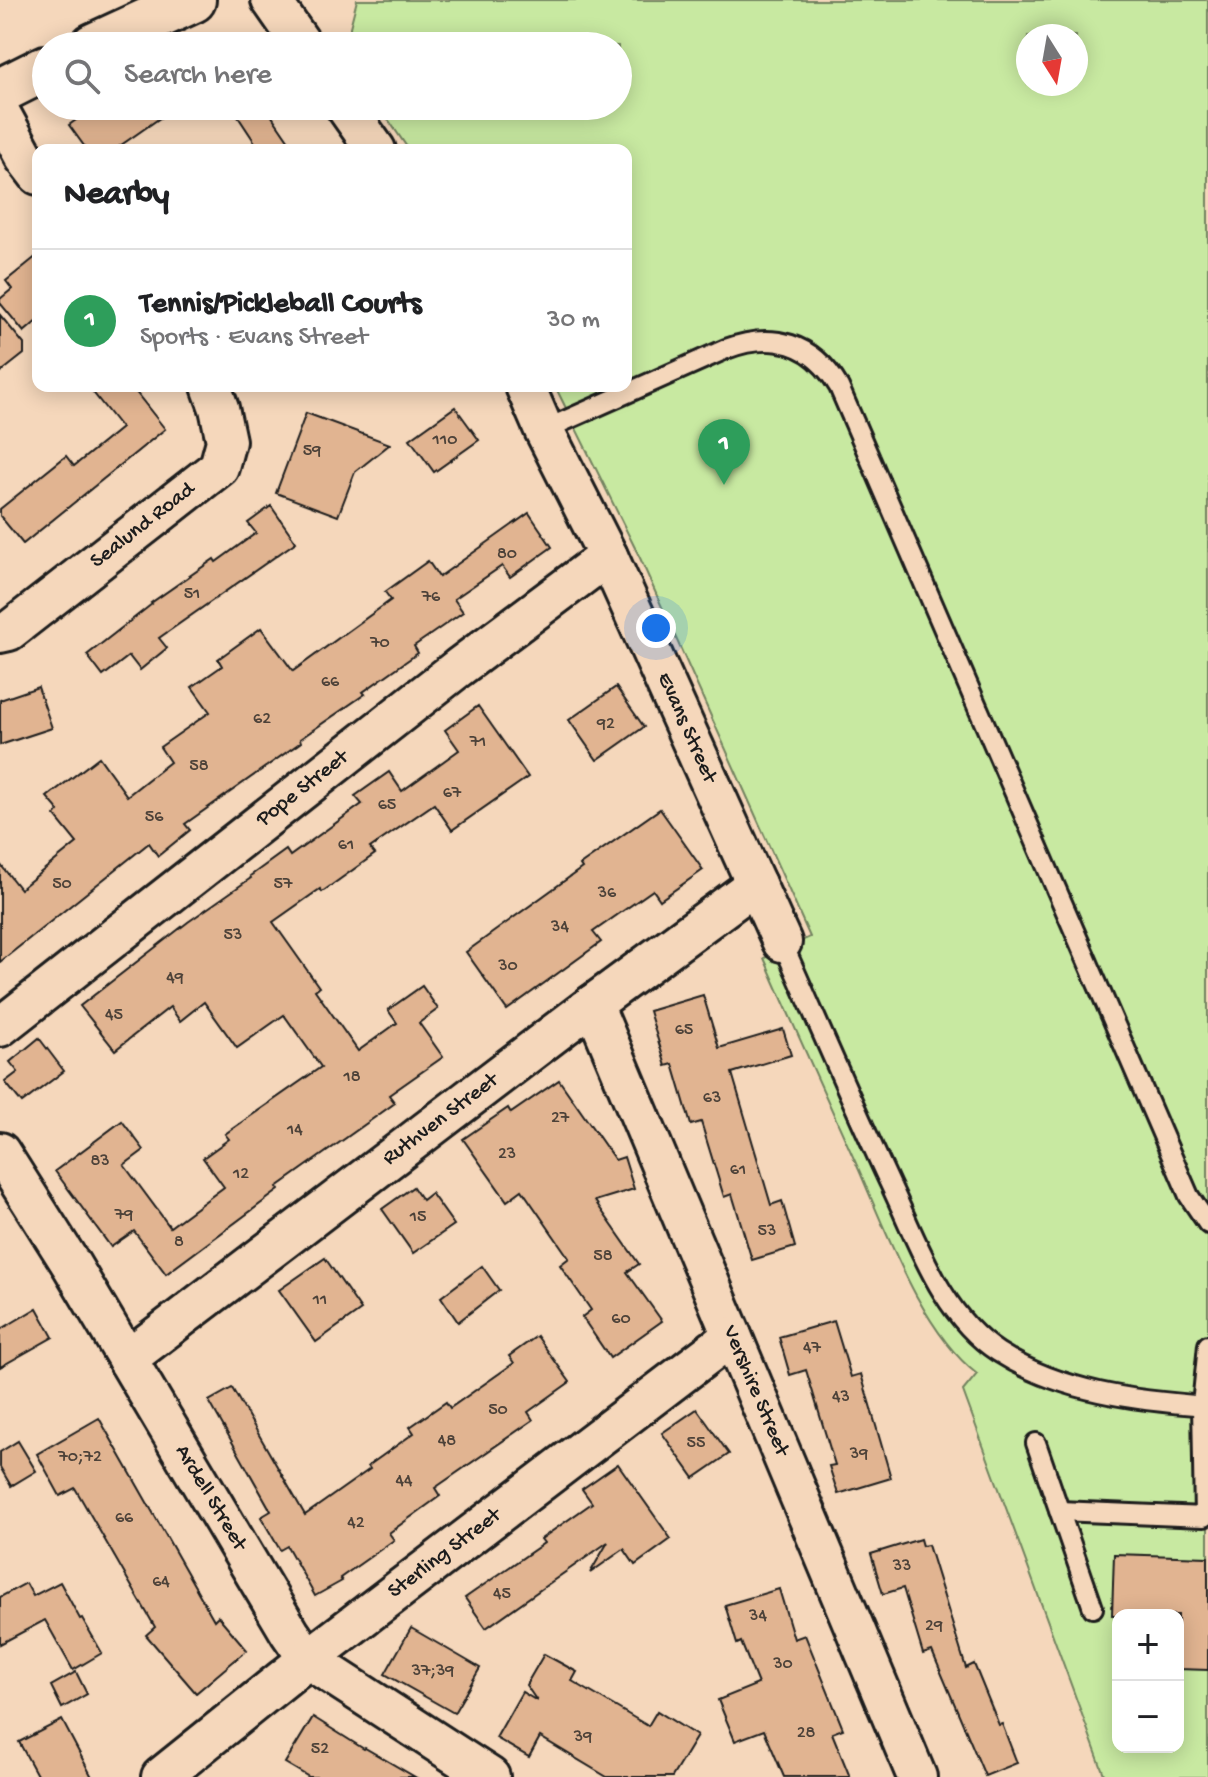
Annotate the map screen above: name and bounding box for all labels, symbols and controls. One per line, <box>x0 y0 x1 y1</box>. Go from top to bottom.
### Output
north arrow <box>1016 24 1088 96</box>
search box <box>32 32 632 120</box>
icon: search <box>60 54 104 98</box>
text: Search here <box>124 59 272 94</box>
text: Nearby <box>64 176 169 216</box>
text: Tennis/Pickleball Courts <box>140 288 422 323</box>
text: 1 <box>85 306 95 337</box>
text: 30 m <box>547 306 600 337</box>
text: Sports · Evans Street <box>140 323 368 354</box>
pin: 1 <box>698 419 750 485</box>
house number: 110 <box>432 430 457 451</box>
house number: 59 <box>303 441 321 462</box>
street label: Sealund Road <box>86 476 202 575</box>
house number: 80 <box>497 544 517 565</box>
house number: 51 <box>184 584 200 605</box>
house number: 76 <box>421 587 441 608</box>
your location <box>636 608 676 648</box>
house number: 70 <box>369 633 390 654</box>
street label: Evans Street <box>650 669 723 789</box>
house number: 66 <box>321 672 340 693</box>
house number: 62 <box>253 709 271 730</box>
house number: 92 <box>596 714 615 735</box>
house number: 71 <box>469 732 486 753</box>
street label: Pope Street <box>251 744 356 834</box>
house number: 58 <box>189 756 209 777</box>
house number: 67 <box>443 783 462 804</box>
house number: 65 <box>378 795 396 816</box>
house number: 56 <box>145 807 164 828</box>
house number: 61 <box>338 835 354 856</box>
house number: 50 <box>52 874 72 895</box>
house number: 57 <box>274 874 293 895</box>
house number: 36 <box>597 883 617 904</box>
house number: 34 <box>550 917 569 938</box>
house number: 53 <box>224 925 242 946</box>
house number: 30 <box>497 956 518 977</box>
house number: 49 <box>166 968 184 989</box>
house number: 45 <box>105 1005 123 1026</box>
house number: 65 <box>675 1020 693 1041</box>
house number: 18 <box>342 1067 361 1088</box>
street label: Ruthven Street <box>378 1067 506 1172</box>
house number: 63 <box>703 1088 721 1109</box>
house number: 27 <box>551 1108 570 1129</box>
house number: 14 <box>286 1120 303 1141</box>
house number: 23 <box>498 1144 516 1165</box>
house number: 83 <box>90 1151 110 1172</box>
house number: 61 <box>730 1160 746 1181</box>
house number: 12 <box>232 1164 249 1185</box>
house number: 79 <box>114 1205 133 1226</box>
house number: 15 <box>409 1207 426 1228</box>
house number: 53 <box>758 1221 776 1242</box>
house number: 8 <box>174 1232 184 1253</box>
house number: 58 <box>593 1246 613 1267</box>
house number: 11 <box>312 1290 327 1311</box>
house number: 60 <box>611 1309 631 1330</box>
street label: Vershire Street <box>715 1321 795 1462</box>
house number: 47 <box>803 1338 822 1359</box>
house number: 43 <box>832 1387 850 1408</box>
house number: 50 <box>488 1400 508 1421</box>
house number: 48 <box>438 1431 456 1452</box>
house number: 55 <box>687 1433 705 1454</box>
street label: Ardell Street <box>168 1440 253 1557</box>
house number: 39 <box>849 1444 868 1465</box>
house number: 70;72 <box>57 1447 102 1468</box>
house number: 44 <box>395 1471 413 1492</box>
street label: Sterling Street <box>383 1502 508 1605</box>
house number: 66 <box>115 1508 134 1529</box>
house number: 42 <box>347 1513 365 1534</box>
house number: 33 <box>892 1556 911 1577</box>
house number: 64 <box>152 1572 170 1593</box>
house number: 45 <box>493 1584 511 1605</box>
house number: 34 <box>748 1606 767 1627</box>
map controls <box>1112 1609 1184 1753</box>
button: + <box>1112 1609 1184 1681</box>
house number: 29 <box>925 1616 943 1637</box>
house number: 30 <box>772 1654 793 1675</box>
house number: 37;39 <box>411 1661 454 1682</box>
button: − <box>1112 1681 1184 1753</box>
house number: 28 <box>797 1723 815 1744</box>
house number: 39 <box>573 1727 592 1748</box>
house number: 52 <box>311 1739 329 1760</box>

